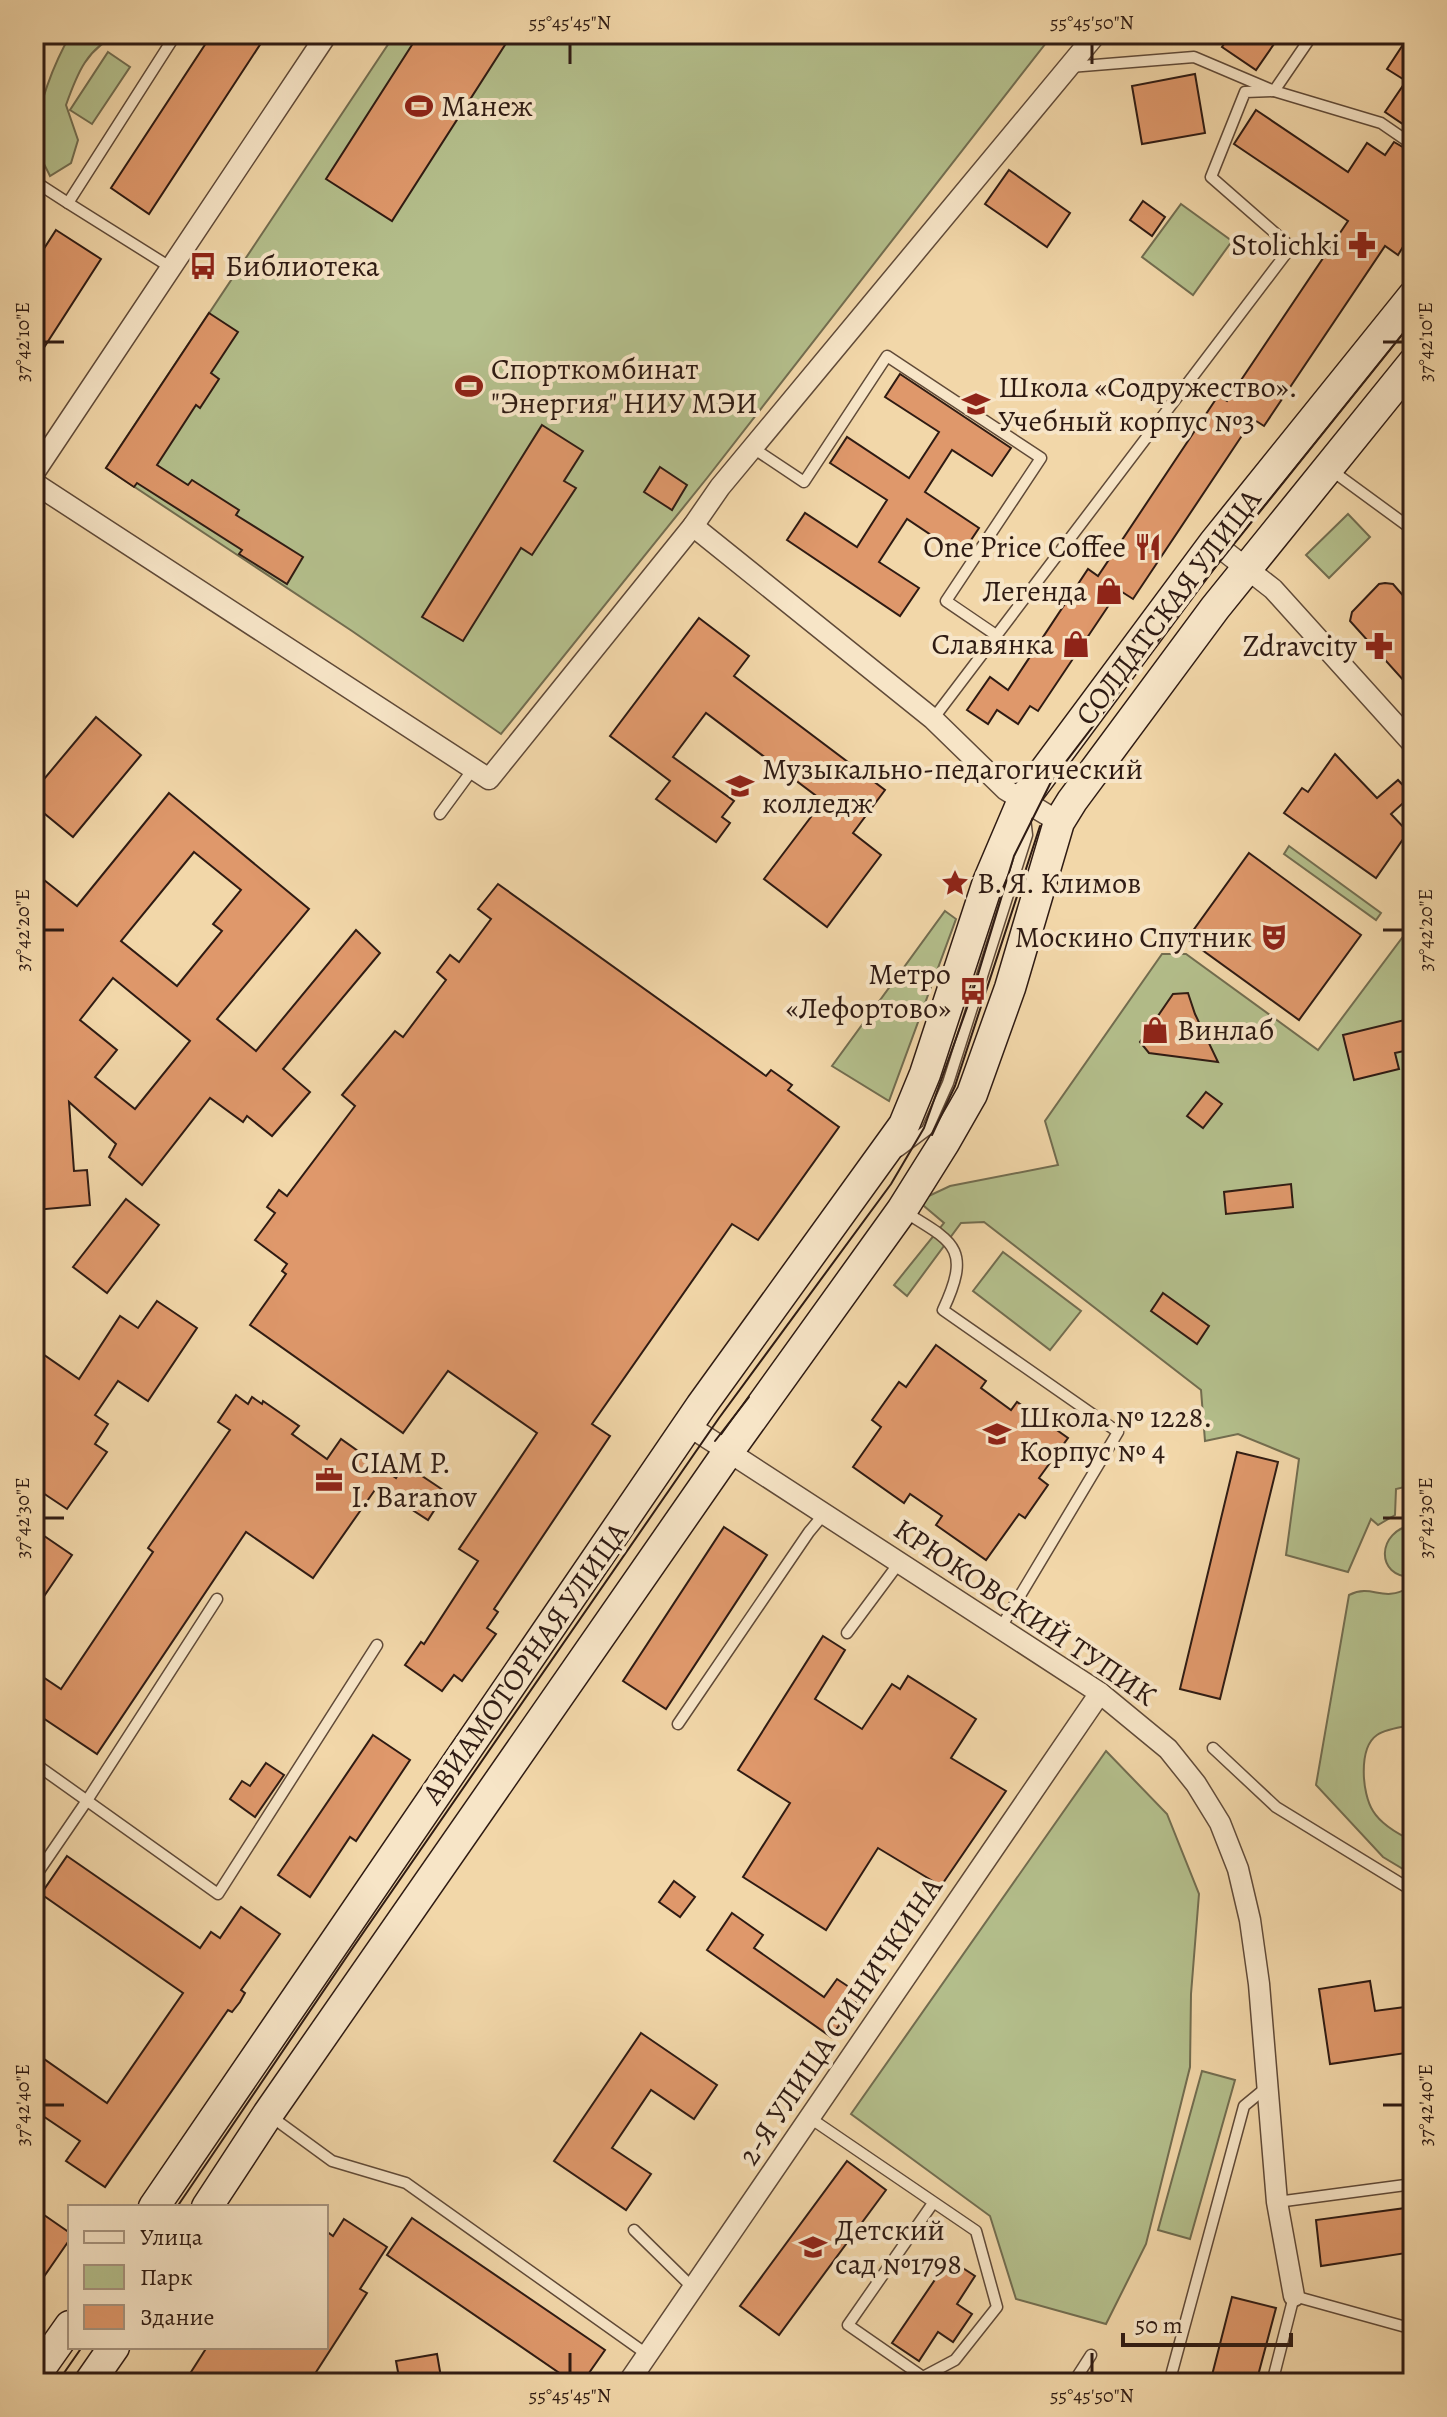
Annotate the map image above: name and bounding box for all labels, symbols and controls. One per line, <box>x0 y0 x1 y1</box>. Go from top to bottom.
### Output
text: 55°45'45"N <box>529 9 611 36</box>
text: 55°45'50"N <box>1050 9 1134 36</box>
place label: Манеж <box>441 86 533 126</box>
sports icon: Манеж <box>404 91 434 121</box>
place label: Stolichki <box>1231 225 1340 265</box>
pharmacy icon: Stolichki <box>1347 230 1377 260</box>
place label: Библиотека <box>225 246 380 286</box>
bus stop icon: Библиотека <box>188 251 218 281</box>
text: 37°42'10"E <box>9 302 36 382</box>
text: 37°42'10"E <box>1412 302 1439 382</box>
place label: Спорткомбинат "Энергия" НИУ МЭИ <box>491 349 758 423</box>
place label: Школа «Содружество». Учебный корпус №3 <box>998 367 1298 441</box>
sports icon: Спорткомбинат "Энергия" НИУ МЭИ <box>454 371 484 401</box>
school or university icon: Школа «Содружество». Учебный корпус №3 <box>961 389 991 419</box>
street label: СОЛДАТСКАЯ УЛИЦА <box>1066 480 1270 733</box>
place label: One Price Coffee <box>923 527 1126 567</box>
restaurant icon: One Price Coffee <box>1133 532 1163 562</box>
place label: Легенда <box>982 571 1087 611</box>
shop icon: Легенда <box>1094 576 1124 606</box>
place label: Славянка <box>931 624 1054 664</box>
place label: Zdravcity <box>1243 626 1358 666</box>
shop icon: Славянка <box>1061 629 1091 659</box>
pharmacy icon: Zdravcity <box>1364 631 1394 661</box>
place label: Музыкально-педагогический колледж <box>762 749 1143 823</box>
school or university icon: Музыкально-педагогический колледж <box>725 771 755 801</box>
place label: В. Я. Климов <box>977 863 1141 903</box>
place icon: В. Я. Климов <box>940 868 970 898</box>
text: 37°42'20"E <box>9 889 36 971</box>
text: 37°42'20"E <box>1412 889 1439 971</box>
place label: Москино Спутник <box>1015 917 1252 957</box>
theatre icon: Москино Спутник <box>1259 922 1289 952</box>
place label: Метро «Лефортово» <box>786 954 951 1028</box>
bus stop icon: Метро «Лефортово» <box>958 976 988 1006</box>
place label: Винлаб <box>1177 1010 1274 1050</box>
shop icon: Винлаб <box>1140 1015 1170 1045</box>
place label: Школа № 1228. Корпус № 4 <box>1019 1397 1212 1471</box>
school or university icon: Школа № 1228. Корпус № 4 <box>982 1419 1012 1449</box>
place label: CIAM P. I. Baranov <box>351 1443 477 1517</box>
office icon: CIAM P. I. Baranov <box>314 1465 344 1495</box>
text: 37°42'30"E <box>9 1477 36 1559</box>
text: 37°42'30"E <box>1412 1477 1439 1559</box>
street label: КРЮКОВСКИЙ ТУПИК <box>886 1509 1164 1715</box>
street label: АВИАМОТОРНАЯ УЛИЦА <box>412 1514 638 1813</box>
street label: 2-Я УЛИЦА СИНИЧКИНА <box>729 1869 952 2173</box>
text: 37°42'40"E <box>9 2064 36 2146</box>
text: 37°42'40"E <box>1412 2064 1439 2146</box>
legend <box>68 2205 328 2349</box>
place label: Детский сад №1798 <box>835 2210 962 2284</box>
text: Улица <box>140 2221 203 2253</box>
school or university icon: Детский сад №1798 <box>798 2232 828 2262</box>
text: Парк <box>140 2261 193 2293</box>
scale bar <box>1123 2297 1291 2347</box>
text: Здание <box>140 2301 215 2333</box>
text: 50 m <box>1135 2309 1183 2341</box>
text: 55°45'45"N <box>529 2382 611 2409</box>
text: 55°45'50"N <box>1050 2382 1134 2409</box>

